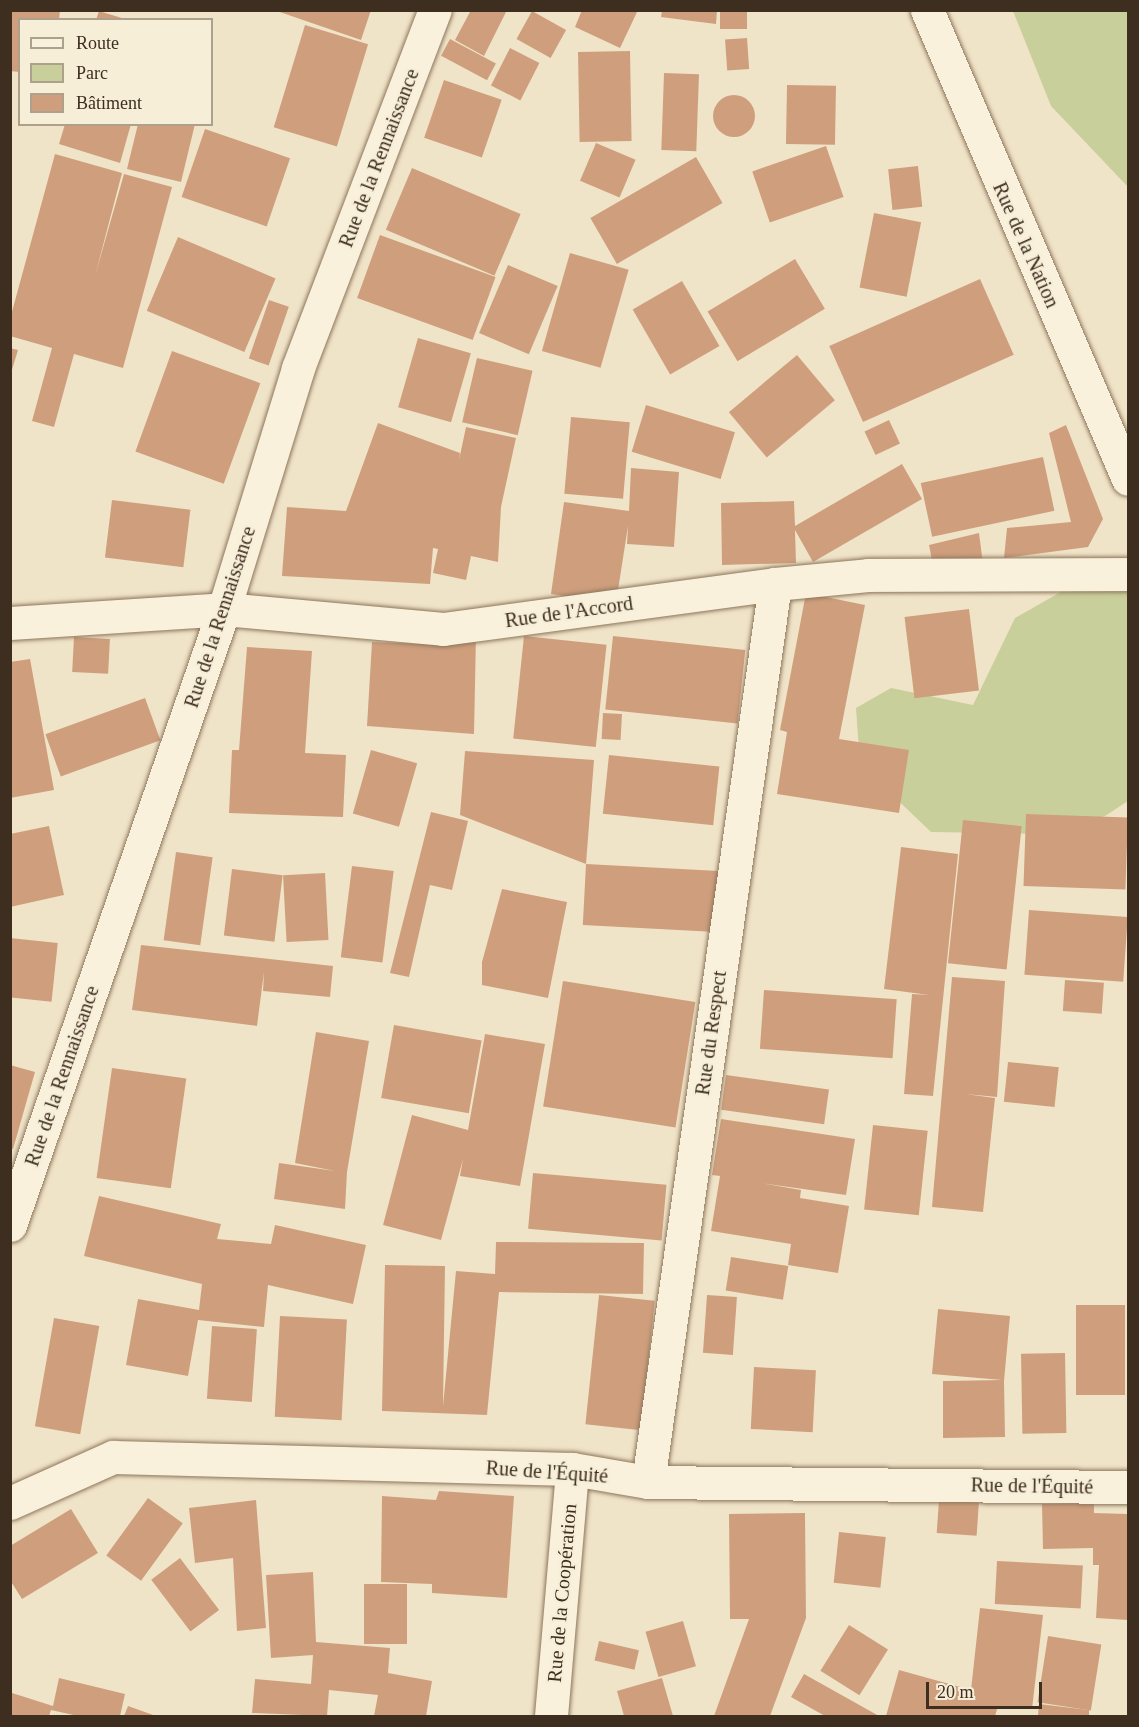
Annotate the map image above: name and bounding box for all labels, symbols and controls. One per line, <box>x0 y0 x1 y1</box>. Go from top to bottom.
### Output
legend <box>18 18 213 126</box>
text: Route <box>76 33 119 53</box>
text: Parc <box>76 63 108 83</box>
street label: Rue de la Rennaissance <box>334 65 424 251</box>
text: Bâtiment <box>76 93 142 113</box>
street label: Rue de la Nation <box>988 178 1064 312</box>
street label: Rue de la Rennaissance <box>179 523 261 711</box>
street label: Rue de l'Accord <box>503 591 635 633</box>
street label: Rue du Respect <box>690 969 732 1097</box>
street label: Rue de la Rennaissance <box>20 983 104 1169</box>
street label: Rue de l'Équité <box>485 1456 609 1488</box>
street label: Rue de l'Équité <box>971 1473 1093 1499</box>
street label: Rue de la Coopération <box>542 1503 582 1683</box>
scale bar <box>929 1670 1044 1708</box>
text: 20 m <box>937 1682 974 1702</box>

